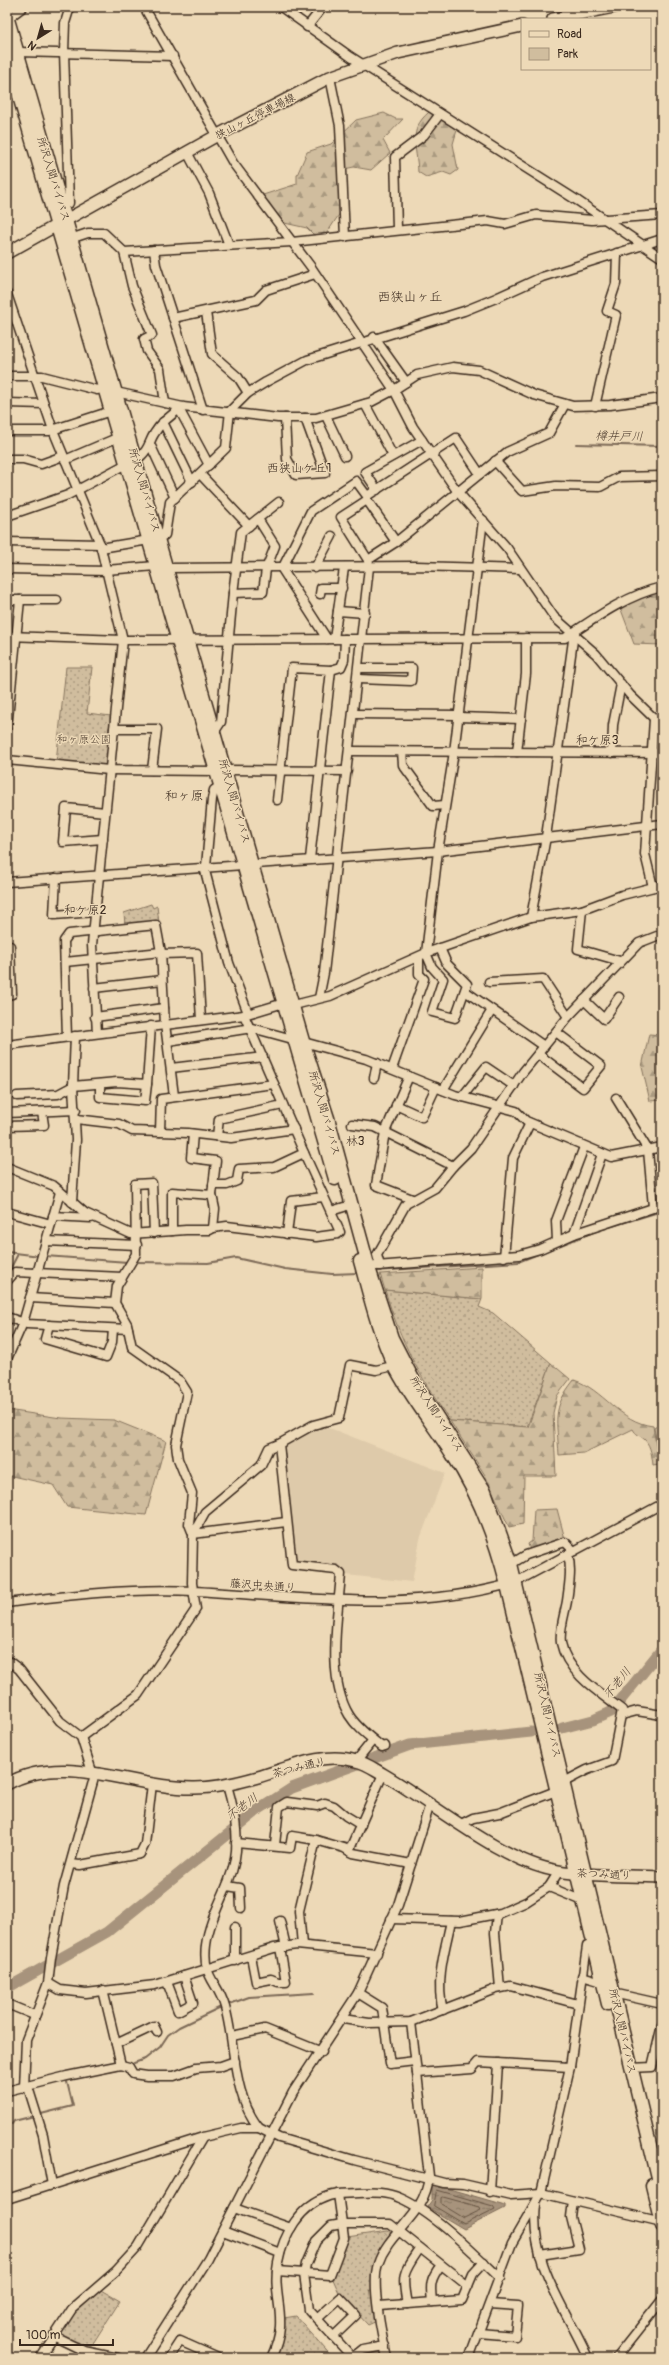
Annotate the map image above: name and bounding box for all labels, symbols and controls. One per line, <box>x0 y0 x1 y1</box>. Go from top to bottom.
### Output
north arrow <box>18 18 58 58</box>
legend <box>521 18 651 70</box>
text: Road <box>557 27 582 42</box>
text: N <box>25 38 39 53</box>
text: Park <box>557 47 578 62</box>
street label: 狭山ヶ丘停車場線 <box>213 91 297 142</box>
street label: 所沢入間バイパス <box>34 135 73 223</box>
district label: 西狭山ヶ丘 <box>377 289 443 305</box>
water label: 樽井戸川 <box>595 429 643 444</box>
street label: 所沢入間バイパス <box>126 446 163 534</box>
district label: 西狭山ケ丘1 <box>267 461 331 476</box>
park label: 和ヶ原公園 <box>57 733 112 746</box>
district label: 和ケ原3 <box>576 733 619 748</box>
street label: 所沢入間バイパス <box>216 757 253 845</box>
district label: 和ヶ原 <box>164 788 204 804</box>
district label: 和ケ原2 <box>64 903 107 918</box>
street label: 所沢入間バイパス <box>306 1069 343 1157</box>
district label: 林3 <box>346 1134 365 1149</box>
street label: 所沢入間バイパス <box>407 1374 466 1455</box>
street label: 藤沢中央通り <box>230 1577 296 1594</box>
water label: 不老川 <box>600 1665 635 1702</box>
street label: 所沢入間バイパス <box>531 1671 564 1759</box>
street label: 茶つみ通り <box>271 1755 327 1780</box>
water label: 不老川 <box>223 1791 261 1824</box>
street label: 茶つみ通り <box>576 1867 632 1882</box>
street label: 所沢入間バイパス <box>606 1987 639 2075</box>
scale bar <box>20 2321 113 2347</box>
text: 100 m <box>26 2328 61 2343</box>

